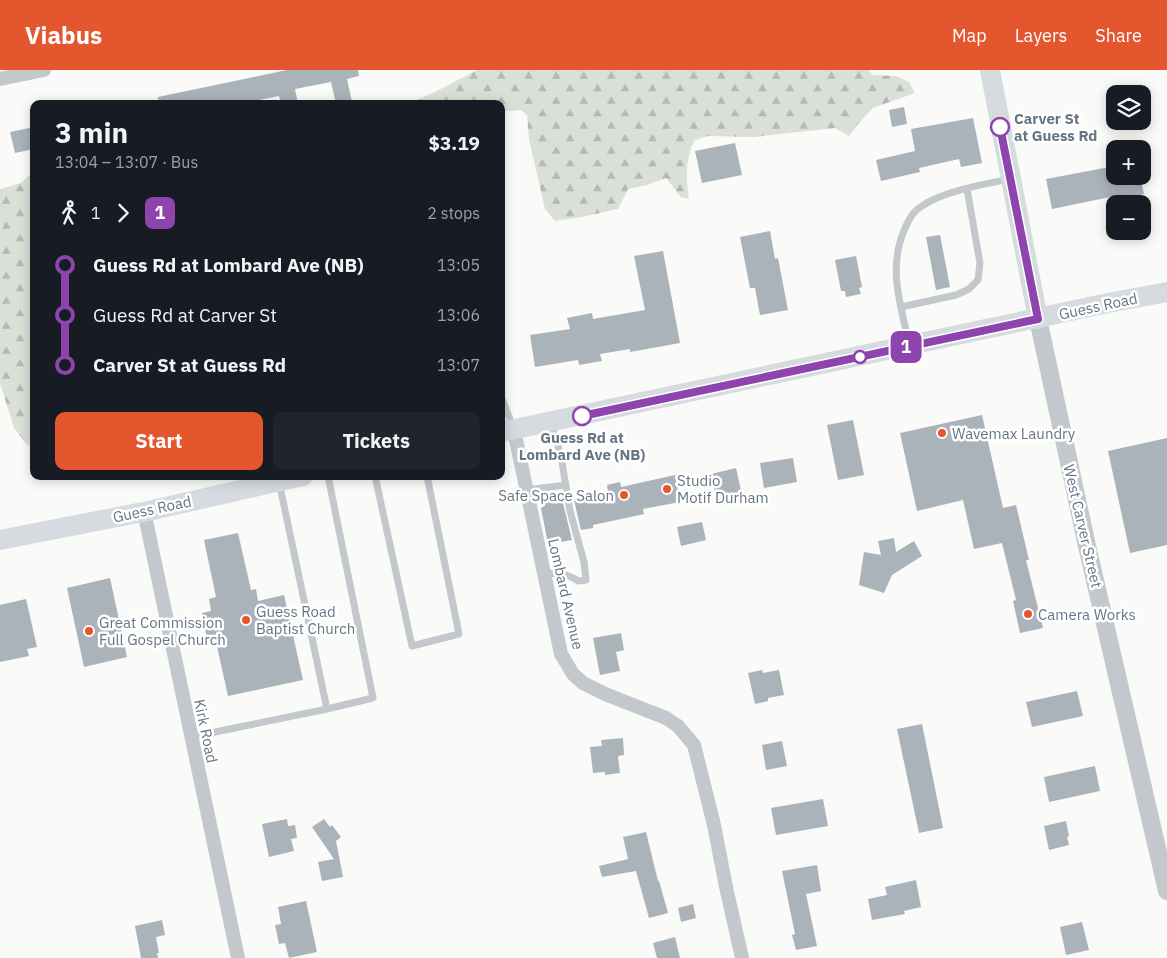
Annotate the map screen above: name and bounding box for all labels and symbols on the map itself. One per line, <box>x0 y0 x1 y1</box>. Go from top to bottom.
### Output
place label: Carver St at Guess Rd <box>1014 109 1097 145</box>
marker: Carver St at Guess Rd <box>990 117 1010 137</box>
street label: Guess Road <box>1057 288 1139 324</box>
line badge: 1 <box>890 331 922 363</box>
unlabelled marker <box>853 350 867 364</box>
marker: Guess Rd at Lombard Ave (NB) <box>572 406 592 426</box>
place label: Wavemax Laundry <box>952 424 1076 443</box>
marker: Wavemax Laundry <box>936 427 948 439</box>
place label: Guess Rd at Lombard Ave (NB) <box>519 428 645 464</box>
street label: West Carver Street <box>1060 462 1106 590</box>
place label: Studio Motif Durham <box>677 471 769 507</box>
marker: Studio Motif Durham <box>661 483 673 495</box>
place label: Safe Space Salon <box>498 486 614 505</box>
marker: Safe Space Salon <box>618 489 630 501</box>
street label: Guess Road <box>111 491 193 527</box>
street label: Lombard Avenue <box>544 537 588 651</box>
place label: Guess Road Baptist Church <box>256 602 355 638</box>
place label: Camera Works <box>1038 605 1136 624</box>
marker: Camera Works <box>1022 608 1034 620</box>
place label: Great Commission Full Gospel Church <box>99 613 226 649</box>
marker: Guess Road Baptist Church <box>240 614 252 626</box>
marker: Great Commission Full Gospel Church <box>83 625 95 637</box>
street label: Kirk Road <box>190 697 222 765</box>

